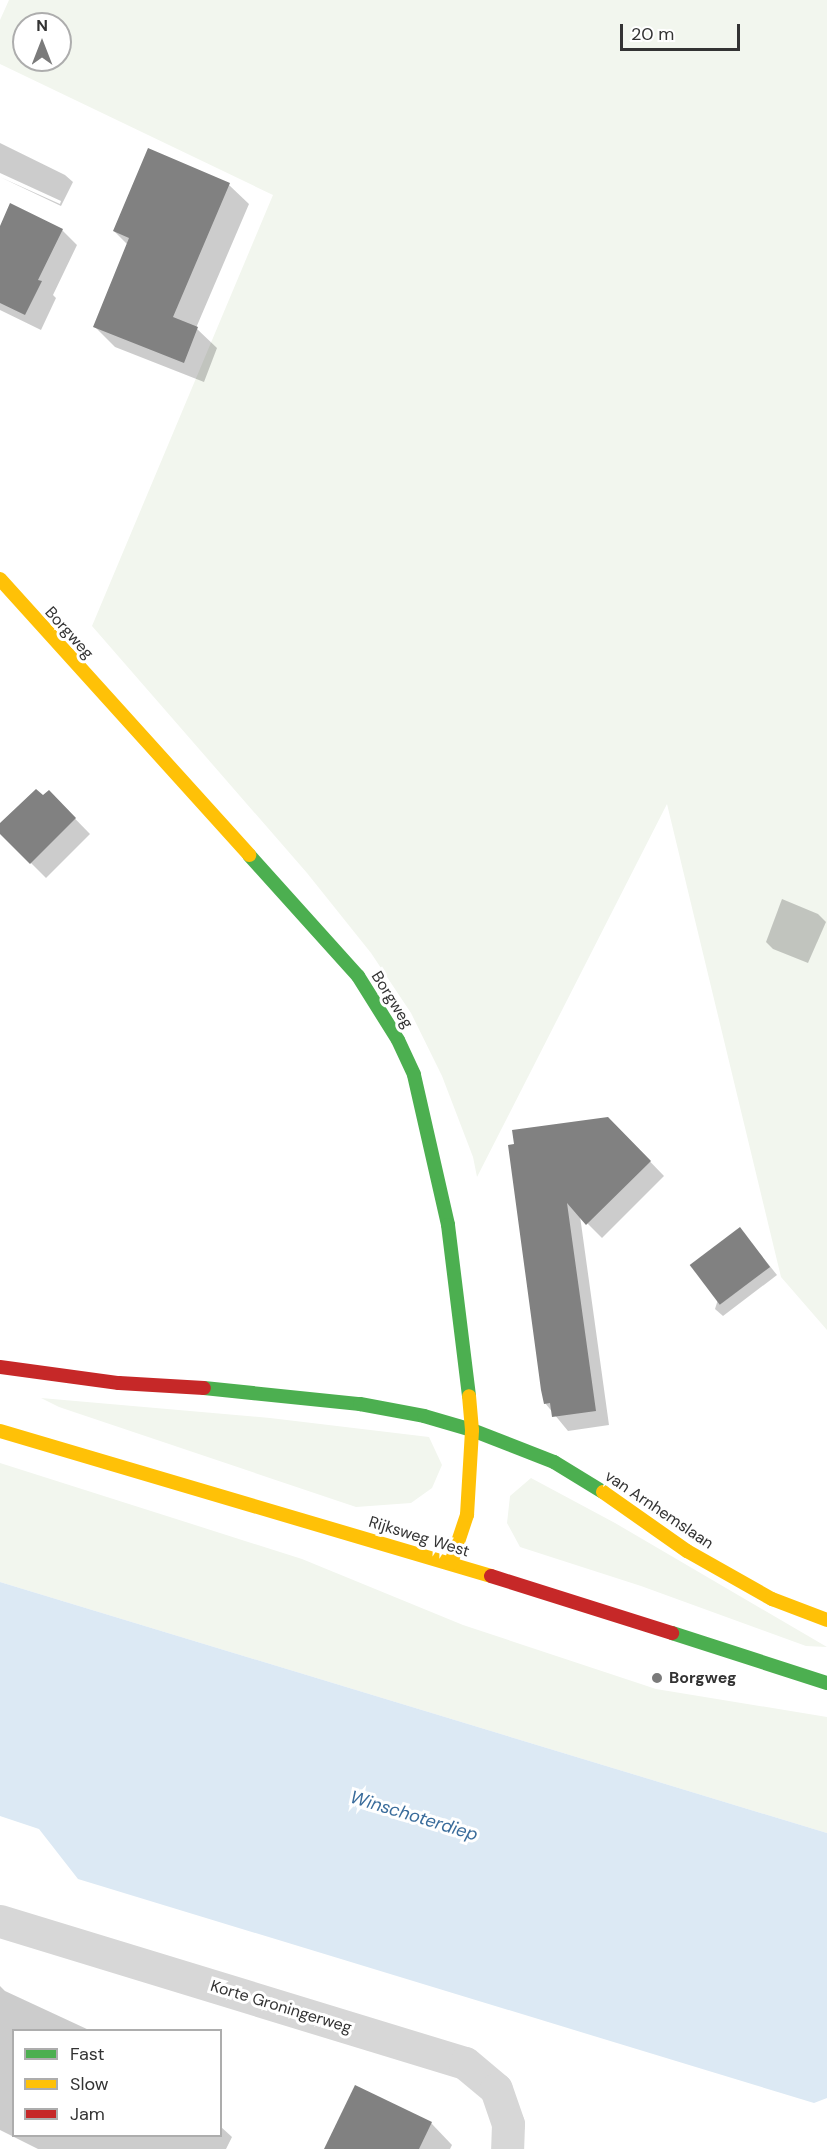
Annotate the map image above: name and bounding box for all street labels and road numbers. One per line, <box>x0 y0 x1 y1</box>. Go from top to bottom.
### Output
street label: Borgweg <box>41 603 97 663</box>
street label: Borgweg <box>367 968 417 1032</box>
street label: van Arnhemslaan <box>601 1467 717 1553</box>
street label: Rijksweg West <box>366 1513 472 1561</box>
street label: Korte Groningerweg <box>208 1976 354 2038</box>

